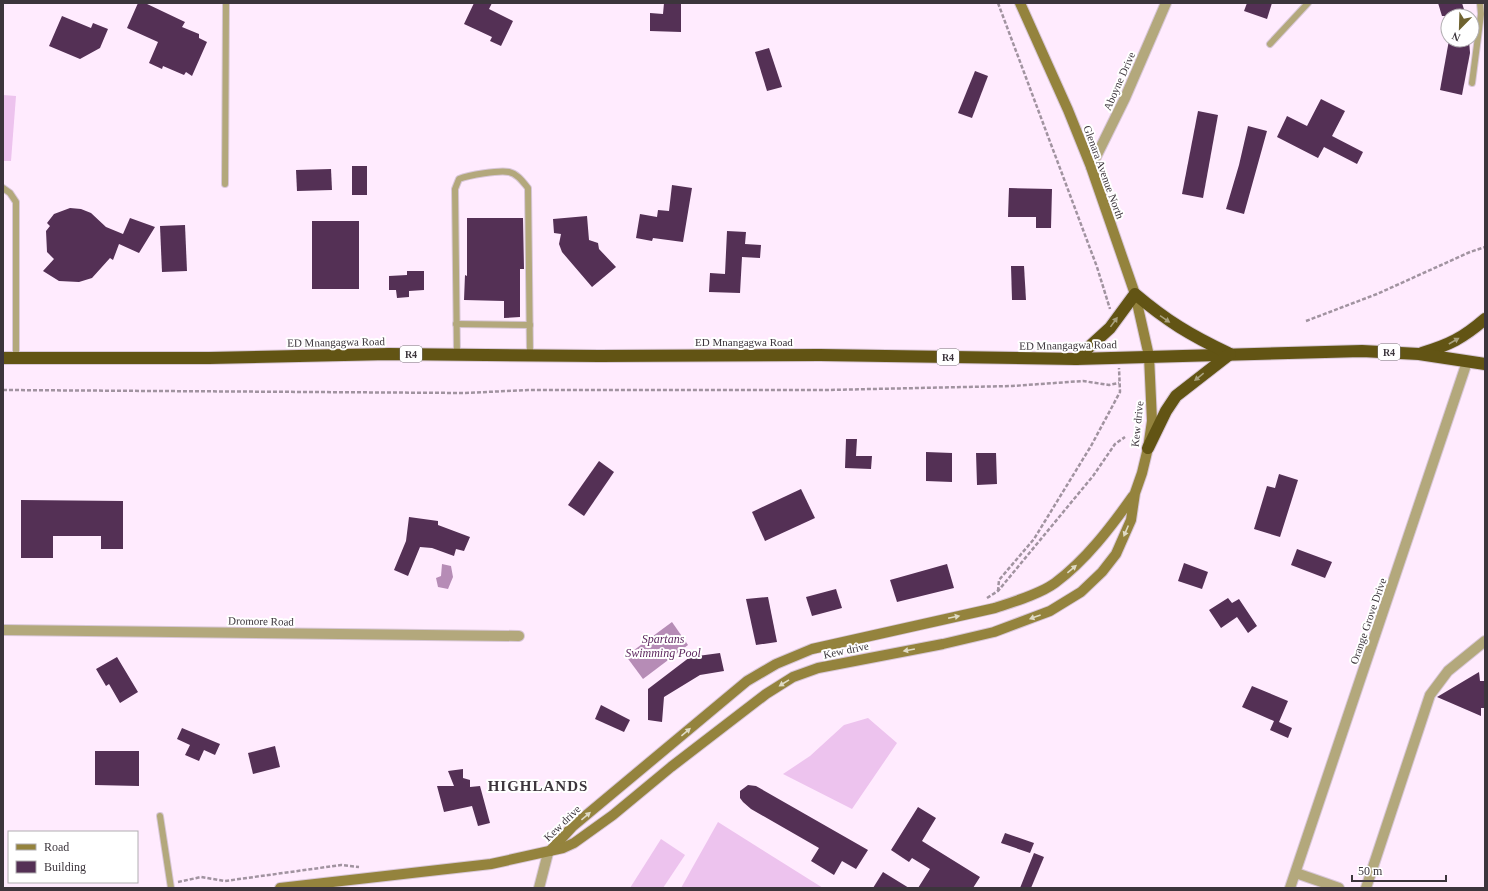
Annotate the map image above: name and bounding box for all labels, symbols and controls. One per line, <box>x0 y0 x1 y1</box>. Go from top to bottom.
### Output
north arrow <box>1440 8 1480 48</box>
text: N <box>1450 30 1462 44</box>
street label: Aboyne Drive <box>1101 50 1137 112</box>
street label: Glenara Avenue North <box>1081 124 1127 221</box>
one-way arrow <box>1160 315 1170 323</box>
one-way arrow <box>1110 317 1118 327</box>
street label: ED Mnangagwa Road <box>287 335 385 349</box>
street label: ED Mnangagwa Road <box>695 336 793 348</box>
street label: ED Mnangagwa Road <box>1019 338 1117 352</box>
one-way arrow <box>1448 338 1460 345</box>
road number: R4 <box>1378 344 1400 360</box>
road number: R4 <box>400 346 422 362</box>
road number: R4 <box>937 349 959 365</box>
one-way arrow <box>1193 373 1204 381</box>
street label: Kew drive <box>1129 400 1145 448</box>
one-way arrow <box>1123 525 1129 536</box>
one-way arrow <box>1067 564 1077 573</box>
street label: Orange Grove Drive <box>1348 576 1388 666</box>
one-way arrow <box>947 613 960 619</box>
street label: Dromore Road <box>228 614 294 628</box>
one-way arrow <box>1028 614 1040 620</box>
water label: Spartans Swimming Pool <box>625 632 701 660</box>
street label: Kew drive <box>822 639 870 661</box>
one-way arrow <box>903 647 915 653</box>
one-way arrow <box>778 679 790 686</box>
one-way arrow <box>680 728 691 737</box>
district label: HIGHLANDS <box>488 778 588 794</box>
street label: Kew drive <box>541 803 583 843</box>
one-way arrow <box>581 811 591 820</box>
legend <box>8 831 138 883</box>
text: Road <box>44 840 69 854</box>
scale bar <box>1352 857 1446 883</box>
text: Building <box>44 860 86 874</box>
text: 50 m <box>1358 864 1383 878</box>

